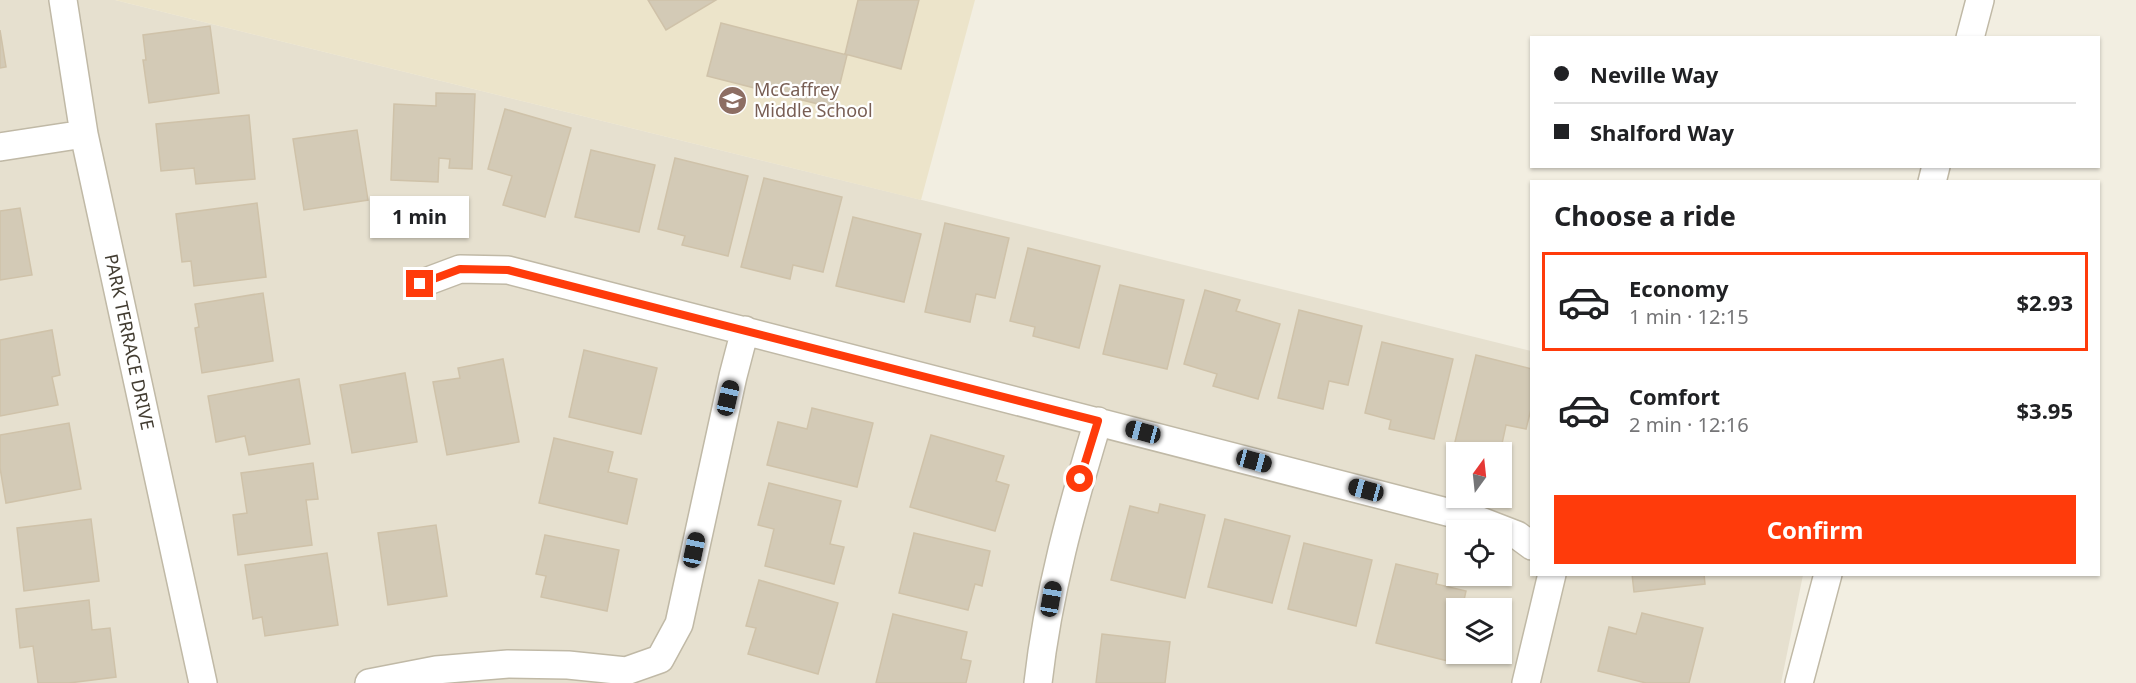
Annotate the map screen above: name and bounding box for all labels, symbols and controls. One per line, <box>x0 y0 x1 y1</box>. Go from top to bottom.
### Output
text: Neville Way <box>1590 59 1718 89</box>
place label: McCaffrey Middle School <box>754 77 873 122</box>
school or university icon: McCaffrey Middle School <box>717 84 749 116</box>
text: Shalford Way <box>1590 117 1734 147</box>
callout: 1 min <box>370 197 470 239</box>
text: Choose a ride <box>1554 197 1736 234</box>
text: 1 min <box>392 203 447 230</box>
street label: PARK TERRACE DRIVE <box>100 252 160 432</box>
route end <box>406 270 433 297</box>
text: Economy <box>1629 273 1728 303</box>
icon: car <box>1557 275 1611 329</box>
text: $2.93 <box>2016 287 2073 317</box>
text: 1 min · 12:15 <box>1629 303 1749 330</box>
car <box>715 378 741 418</box>
text: Comfort <box>1629 381 1720 411</box>
icon: car <box>1557 383 1611 437</box>
text: $3.95 <box>2016 395 2073 425</box>
text: 2 min · 12:16 <box>1629 411 1749 438</box>
car <box>1123 419 1163 445</box>
north arrow <box>1446 442 1512 508</box>
map controls <box>1446 442 1512 664</box>
car <box>1234 448 1274 474</box>
route start <box>1066 465 1093 492</box>
car <box>1346 477 1386 503</box>
button: Confirm <box>1554 495 2076 564</box>
button: locate <box>1446 520 1512 586</box>
car <box>681 531 707 569</box>
car <box>1039 580 1063 618</box>
button: layers <box>1446 598 1512 664</box>

